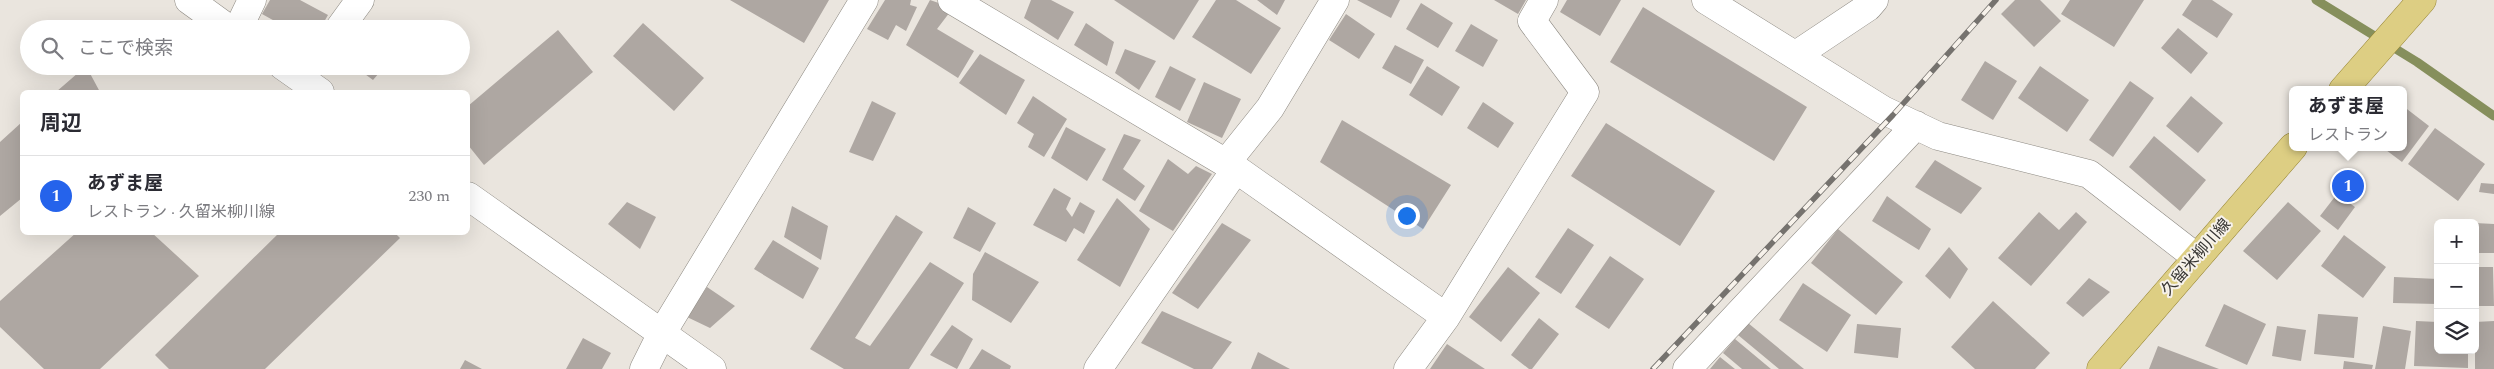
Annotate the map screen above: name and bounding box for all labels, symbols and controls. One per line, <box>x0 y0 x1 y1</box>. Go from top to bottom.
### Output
search box <box>20 20 470 75</box>
icon: search <box>38 34 66 62</box>
text: ここで検索 <box>78 34 173 63</box>
popup <box>2289 86 2407 151</box>
text: あずま屋 <box>2308 92 2384 121</box>
text: 周辺 <box>40 108 82 140</box>
text: レストラン <box>2308 123 2388 147</box>
pin: 1 <box>2332 167 2364 205</box>
text: あずま屋 <box>87 169 163 198</box>
text: 1 <box>52 184 60 208</box>
text: 230 m <box>408 184 450 208</box>
text: レストラン · 久留米柳川線 <box>87 200 275 224</box>
your location <box>1394 203 1420 229</box>
street label: 久留米柳川線 <box>2155 213 2237 301</box>
map controls <box>2434 219 2479 354</box>
button: + <box>2434 219 2479 264</box>
button: − <box>2434 264 2479 309</box>
button: layers <box>2434 309 2479 354</box>

